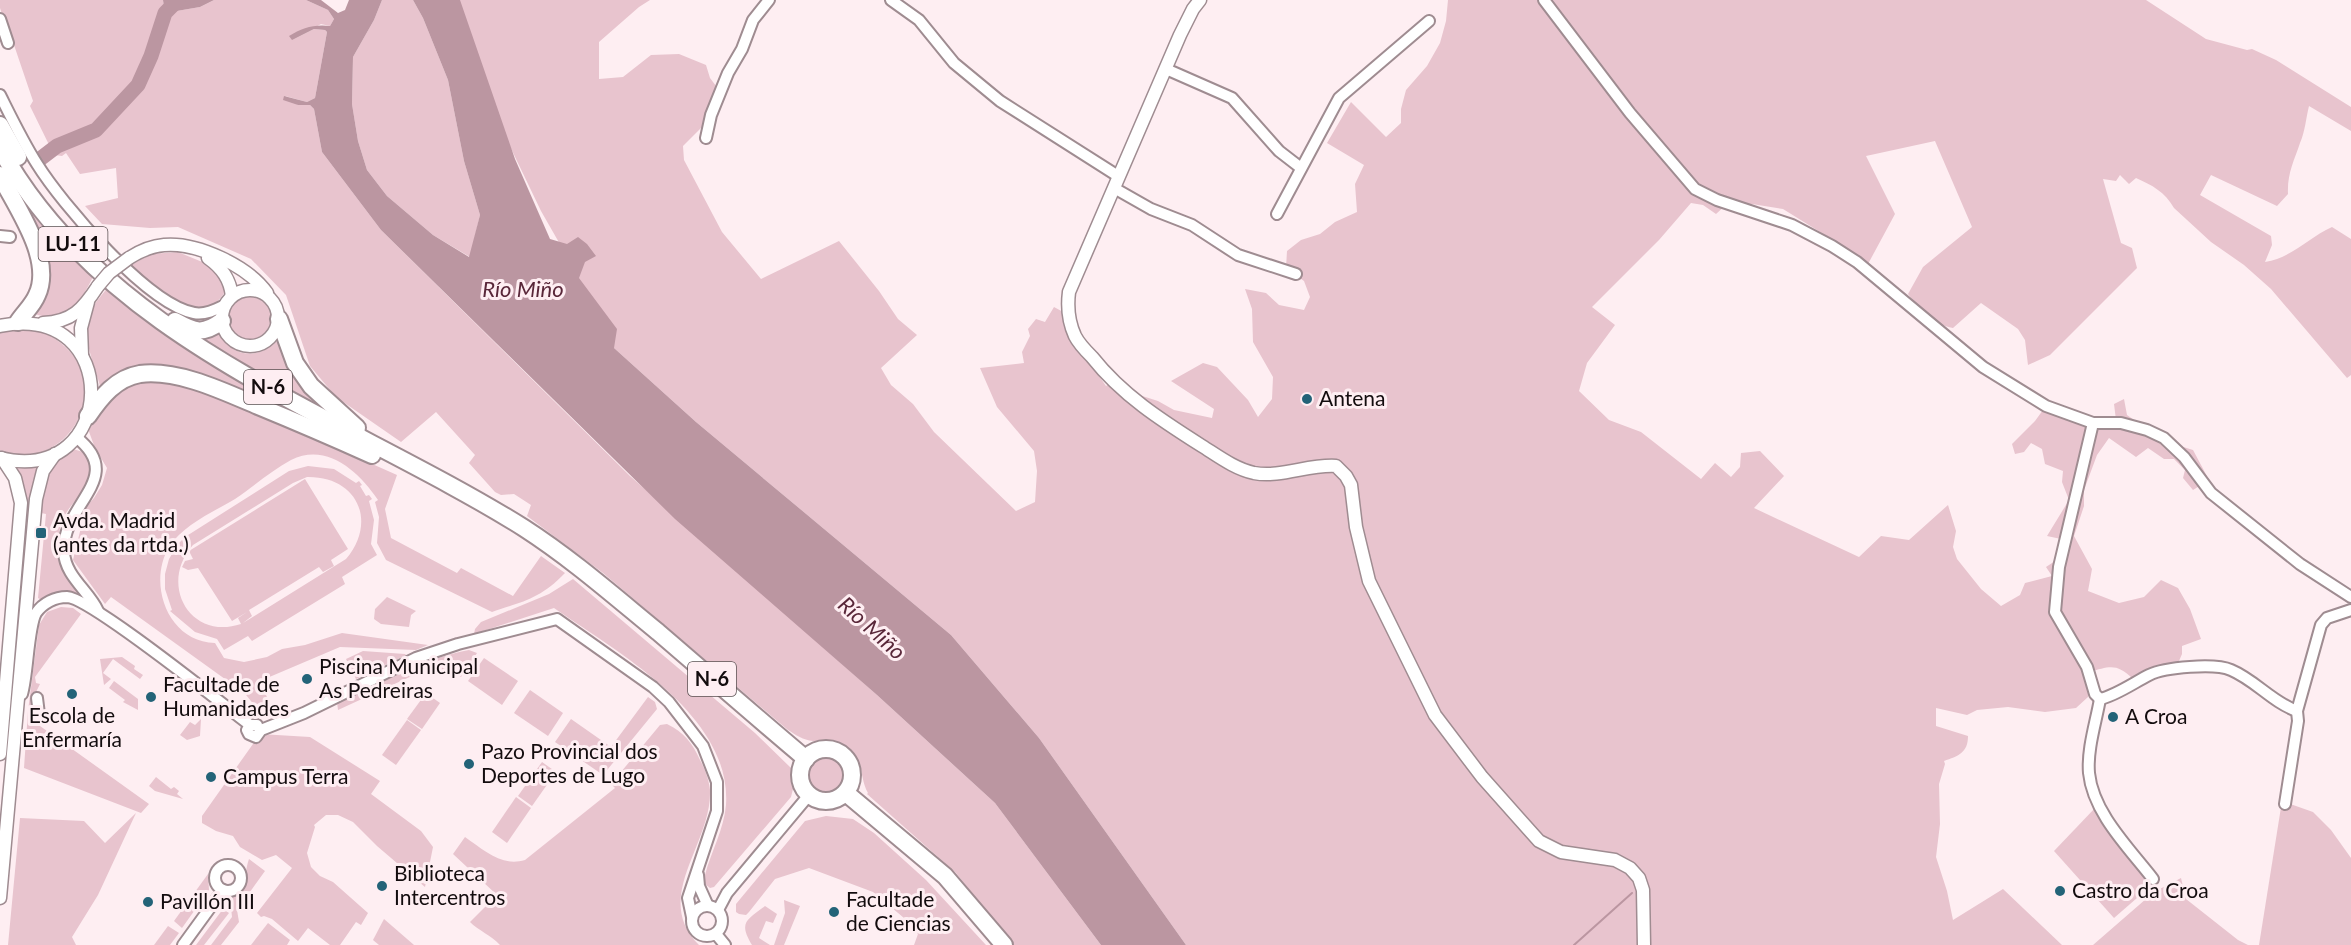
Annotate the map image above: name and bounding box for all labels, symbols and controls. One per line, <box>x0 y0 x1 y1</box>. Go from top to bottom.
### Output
road number: LU-11 <box>38 227 107 261</box>
water label: Río Miño <box>482 275 564 302</box>
road number: N-6 <box>244 370 292 404</box>
place label: Antena <box>1319 385 1385 410</box>
marker: Antena <box>1300 392 1314 406</box>
place label: Avda. Madrid (antes da rtda.) <box>53 507 189 556</box>
marker: Avda. Madrid (antes da rtda.) <box>34 526 48 540</box>
water label: Río Miño <box>833 590 912 665</box>
place label: Piscina Municipal As Pedreiras <box>319 653 478 702</box>
road number: N-6 <box>688 662 736 696</box>
place label: Facultade de Humanidades <box>163 671 289 720</box>
marker: Piscina Municipal As Pedreiras <box>300 672 314 686</box>
marker: Escola de Enfermaría <box>65 687 79 701</box>
marker: Facultade de Humanidades <box>144 690 158 704</box>
place label: Escola de Enfermaría <box>22 702 122 751</box>
place label: A Croa <box>2125 703 2187 728</box>
marker: A Croa <box>2106 710 2120 724</box>
place label: Pazo Provincial dos Deportes de Lugo <box>481 738 658 787</box>
marker: Pazo Provincial dos Deportes de Lugo <box>462 757 476 771</box>
place label: Campus Terra <box>223 763 349 788</box>
marker: Campus Terra <box>204 770 218 784</box>
place label: Biblioteca Intercentros <box>394 860 505 909</box>
place label: Castro da Croa <box>2072 877 2209 902</box>
marker: Biblioteca Intercentros <box>375 879 389 893</box>
marker: Castro da Croa <box>2053 884 2067 898</box>
place label: Facultade de Ciencias <box>846 886 951 935</box>
place label: Pavillón III <box>160 888 255 913</box>
marker: Pavillón III <box>141 895 155 909</box>
marker: Facultade de Ciencias <box>827 905 841 919</box>

